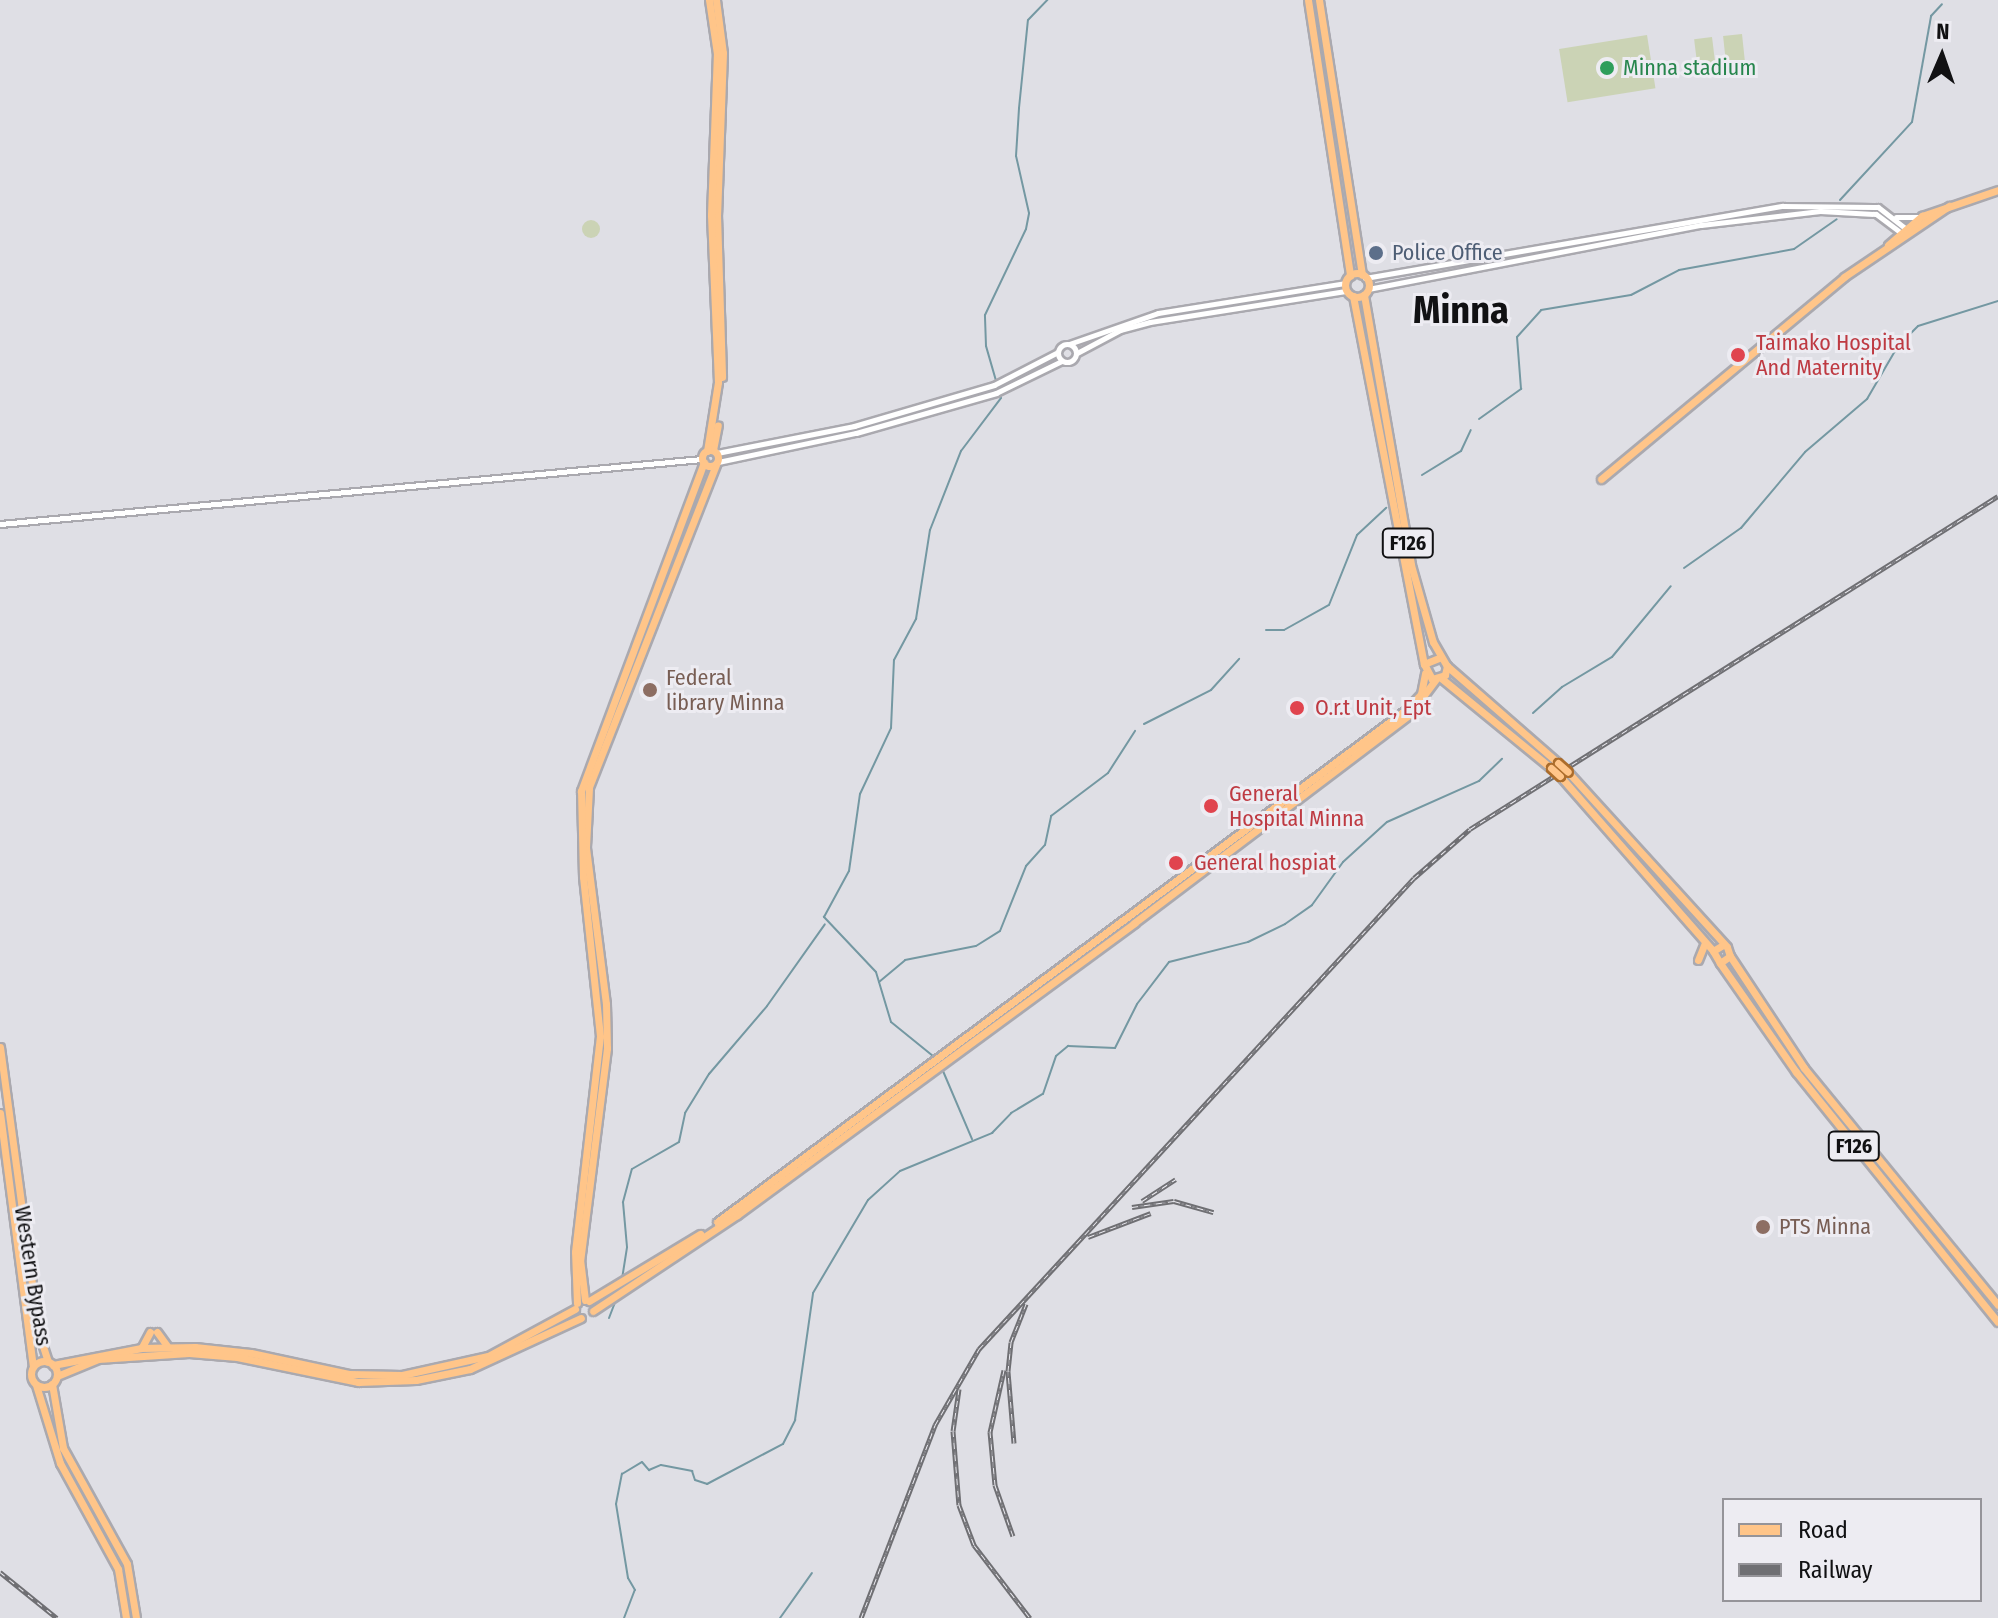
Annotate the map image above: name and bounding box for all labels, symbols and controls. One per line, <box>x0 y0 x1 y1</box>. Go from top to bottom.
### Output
north arrow <box>1902 16 1982 96</box>
text: N <box>1936 18 1950 45</box>
place label: Minna stadium <box>1623 55 1756 81</box>
marker: Minna stadium <box>1598 59 1616 77</box>
place label: Police Office <box>1392 240 1503 266</box>
marker: Police Office <box>1367 244 1385 262</box>
district label: Minna <box>1413 288 1509 334</box>
place label: Taimako Hospital And Maternity <box>1756 329 1911 380</box>
marker: Taimako Hospital And Maternity <box>1727 344 1749 366</box>
road number: F126 <box>1380 527 1436 559</box>
place label: Federal library Minna <box>666 664 785 716</box>
marker: Federal library Minna <box>641 681 659 699</box>
place label: O.r.t Unit, Ept <box>1315 695 1431 721</box>
marker: O.r.t Unit, Ept <box>1286 697 1308 719</box>
place label: General Hospital Minna <box>1229 780 1364 832</box>
marker: General Hospital Minna <box>1200 795 1222 817</box>
place label: General hospiat <box>1194 850 1336 876</box>
marker: General hospiat <box>1165 852 1187 874</box>
road number: F126 <box>1826 1130 1882 1162</box>
street label: Western Bypass <box>9 1204 57 1348</box>
place label: PTS Minna <box>1779 1214 1871 1240</box>
marker: PTS Minna <box>1754 1218 1772 1236</box>
legend <box>1722 1498 1982 1602</box>
text: Road <box>1798 1516 1848 1544</box>
text: Railway <box>1798 1556 1873 1584</box>

